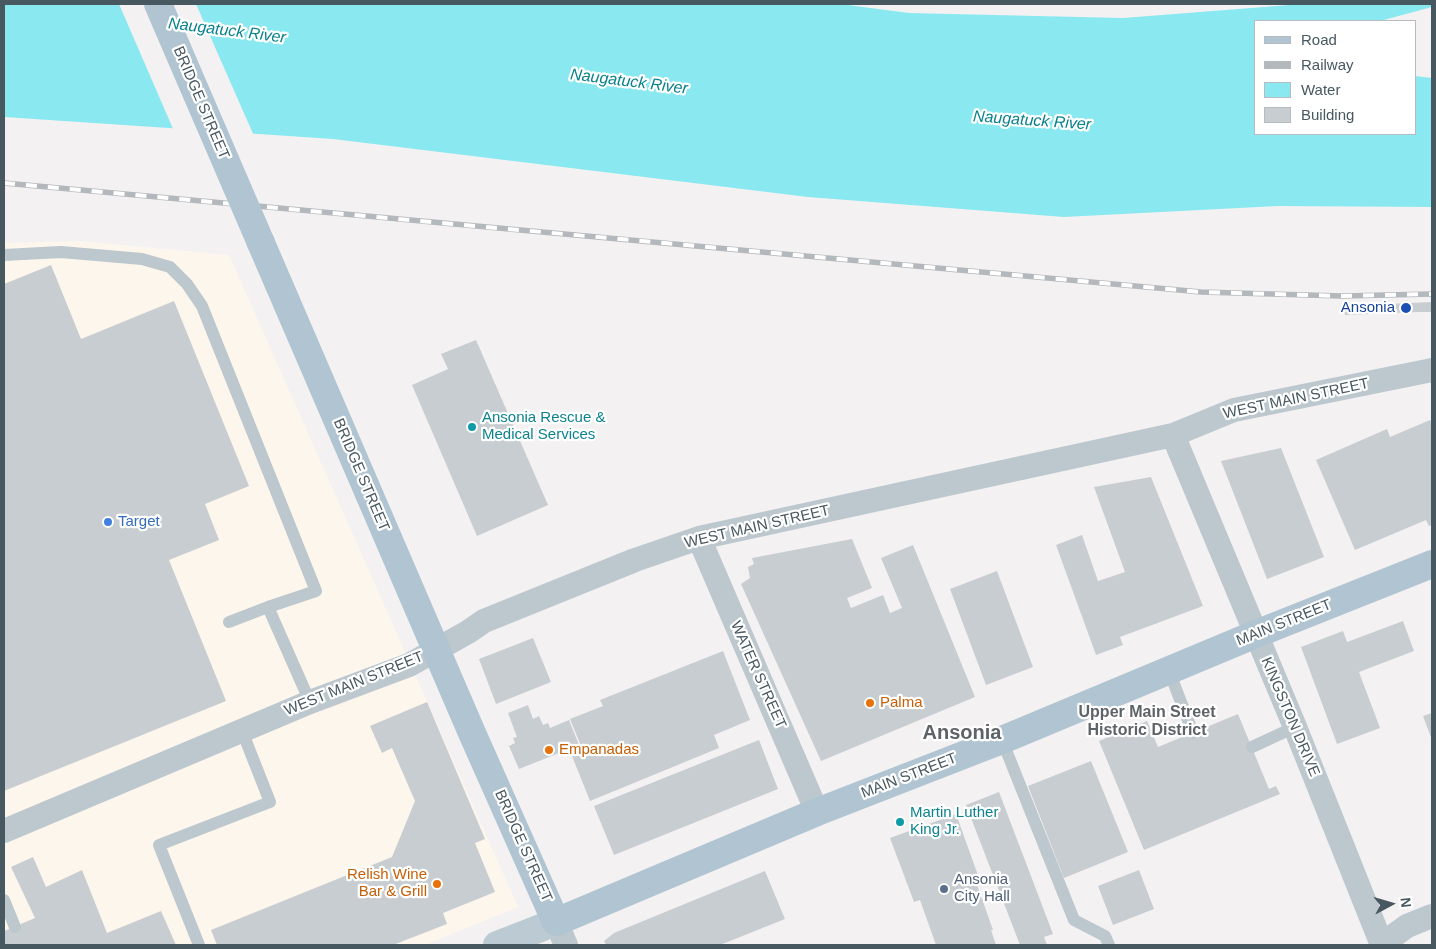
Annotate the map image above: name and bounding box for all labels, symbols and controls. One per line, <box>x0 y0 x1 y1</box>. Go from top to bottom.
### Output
water label: Naugatuck River <box>167 14 287 48</box>
legend <box>1254 20 1416 135</box>
text: Road <box>1301 31 1337 48</box>
street label: BRIDGE STREET <box>169 44 233 162</box>
text: Railway <box>1301 56 1354 73</box>
water label: Naugatuck River <box>569 65 689 99</box>
text: Water <box>1301 81 1340 98</box>
text: Building <box>1301 106 1354 123</box>
water label: Naugatuck River <box>972 107 1092 135</box>
place label: Ansonia <box>1341 299 1395 317</box>
marker: Ansonia <box>1399 301 1413 315</box>
street label: WEST MAIN STREET <box>1222 375 1370 423</box>
place label: Ansonia Rescue & Medical Services <box>482 409 605 444</box>
street label: BRIDGE STREET <box>329 416 393 534</box>
marker: Ansonia Rescue & Medical Services <box>466 421 478 433</box>
street label: WEST MAIN STREET <box>683 502 831 552</box>
place label: Target <box>118 513 160 531</box>
marker: Target <box>102 516 114 528</box>
street label: MAIN STREET <box>1234 596 1334 650</box>
street label: WATER STREET <box>726 618 790 732</box>
street label: WEST MAIN STREET <box>282 648 426 720</box>
street label: KINGSTON DRIVE <box>1257 655 1323 779</box>
place label: Palma <box>880 694 923 712</box>
marker: Palma <box>864 697 876 709</box>
district label: Upper Main Street Historic District <box>1079 703 1215 741</box>
district label: Ansonia <box>923 721 1001 745</box>
place label: Empanadas <box>559 741 639 759</box>
marker: Empanadas <box>543 744 555 756</box>
street label: MAIN STREET <box>859 750 959 802</box>
street label: BRIDGE STREET <box>490 787 556 905</box>
place label: Martin Luther King Jr. <box>910 804 998 839</box>
marker: Martin Luther King Jr. <box>894 816 906 828</box>
place label: Relish Wine Bar & Grill <box>347 866 427 901</box>
place label: Ansonia City Hall <box>954 871 1010 906</box>
marker: Relish Wine Bar & Grill <box>431 878 443 890</box>
north arrow <box>1366 879 1416 929</box>
marker: Ansonia City Hall <box>938 883 950 895</box>
text: N <box>1397 897 1414 908</box>

